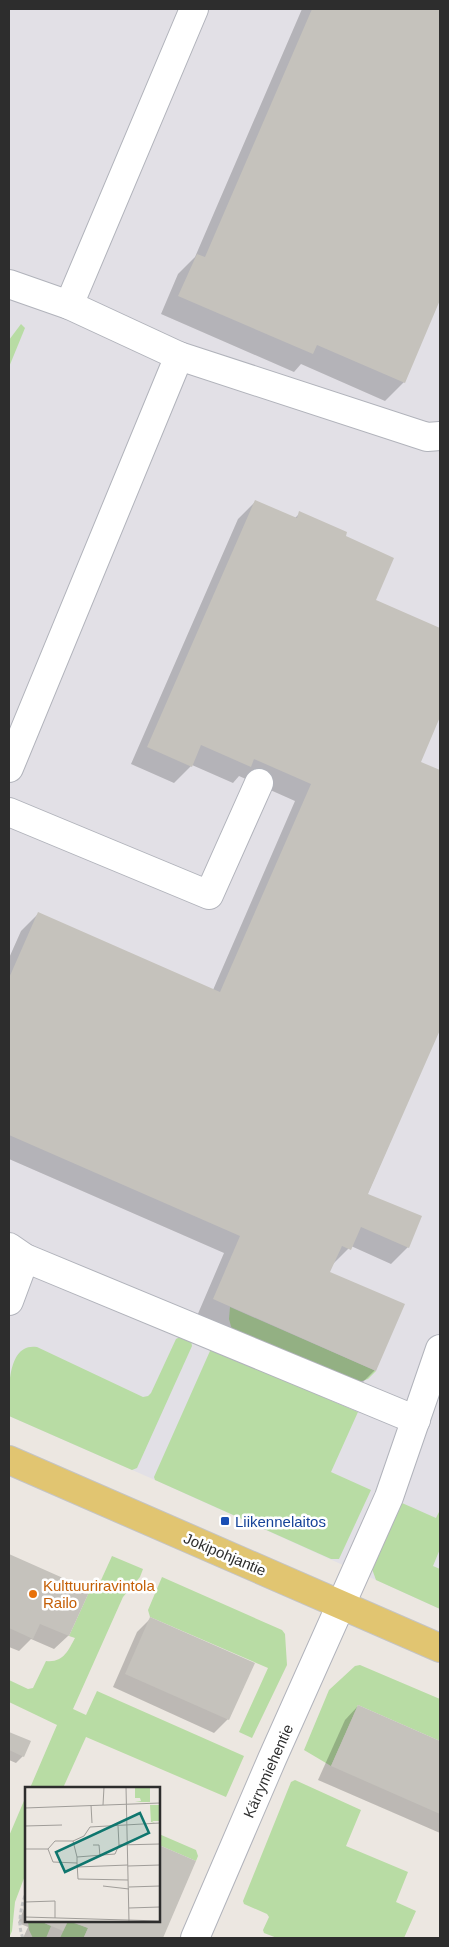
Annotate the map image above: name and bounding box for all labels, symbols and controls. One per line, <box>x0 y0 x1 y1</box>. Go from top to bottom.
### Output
place label: Liikennelaitos <box>235 1513 326 1530</box>
marker: Liikennelaitos <box>219 1515 231 1527</box>
street label: Jokipohjantie <box>181 1529 269 1579</box>
place label: Kulttuuriravintola Railo <box>43 1577 155 1611</box>
marker: Kulttuuriravintola Railo <box>27 1588 39 1600</box>
street label: Kärrymiehentie <box>240 1721 296 1821</box>
inset map <box>25 1787 160 1922</box>

